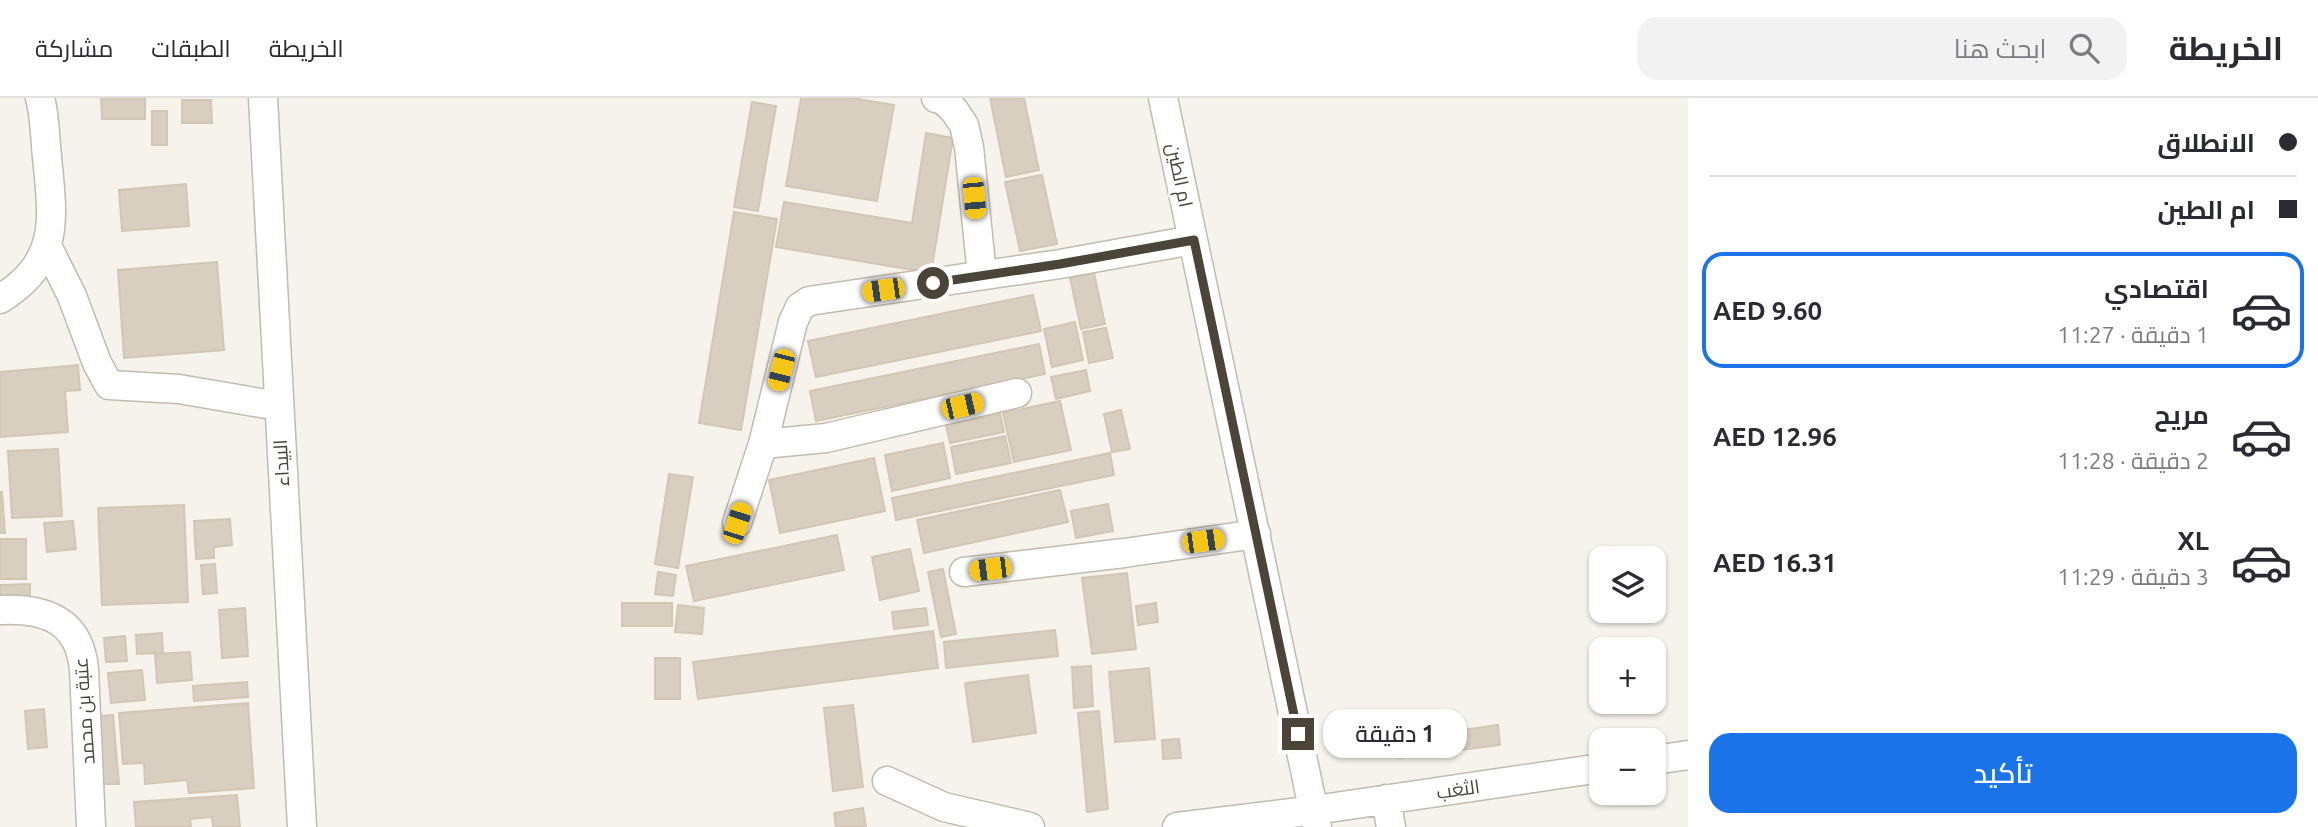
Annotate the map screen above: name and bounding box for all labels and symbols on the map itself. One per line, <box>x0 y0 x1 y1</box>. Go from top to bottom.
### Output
street label: ام الطين <box>1160 141 1197 210</box>
car <box>962 176 987 220</box>
route start <box>917 267 949 299</box>
car <box>861 277 906 303</box>
car <box>766 347 797 393</box>
car <box>940 391 985 421</box>
street label: البيداء <box>269 439 293 487</box>
car <box>721 500 754 546</box>
car <box>1181 528 1226 554</box>
car <box>968 556 1013 582</box>
street label: عتبة بن محمد <box>69 657 100 765</box>
callout: 1 دقيقة <box>1322 710 1466 758</box>
route end <box>1282 718 1314 750</box>
street label: الثغب <box>1435 775 1481 803</box>

